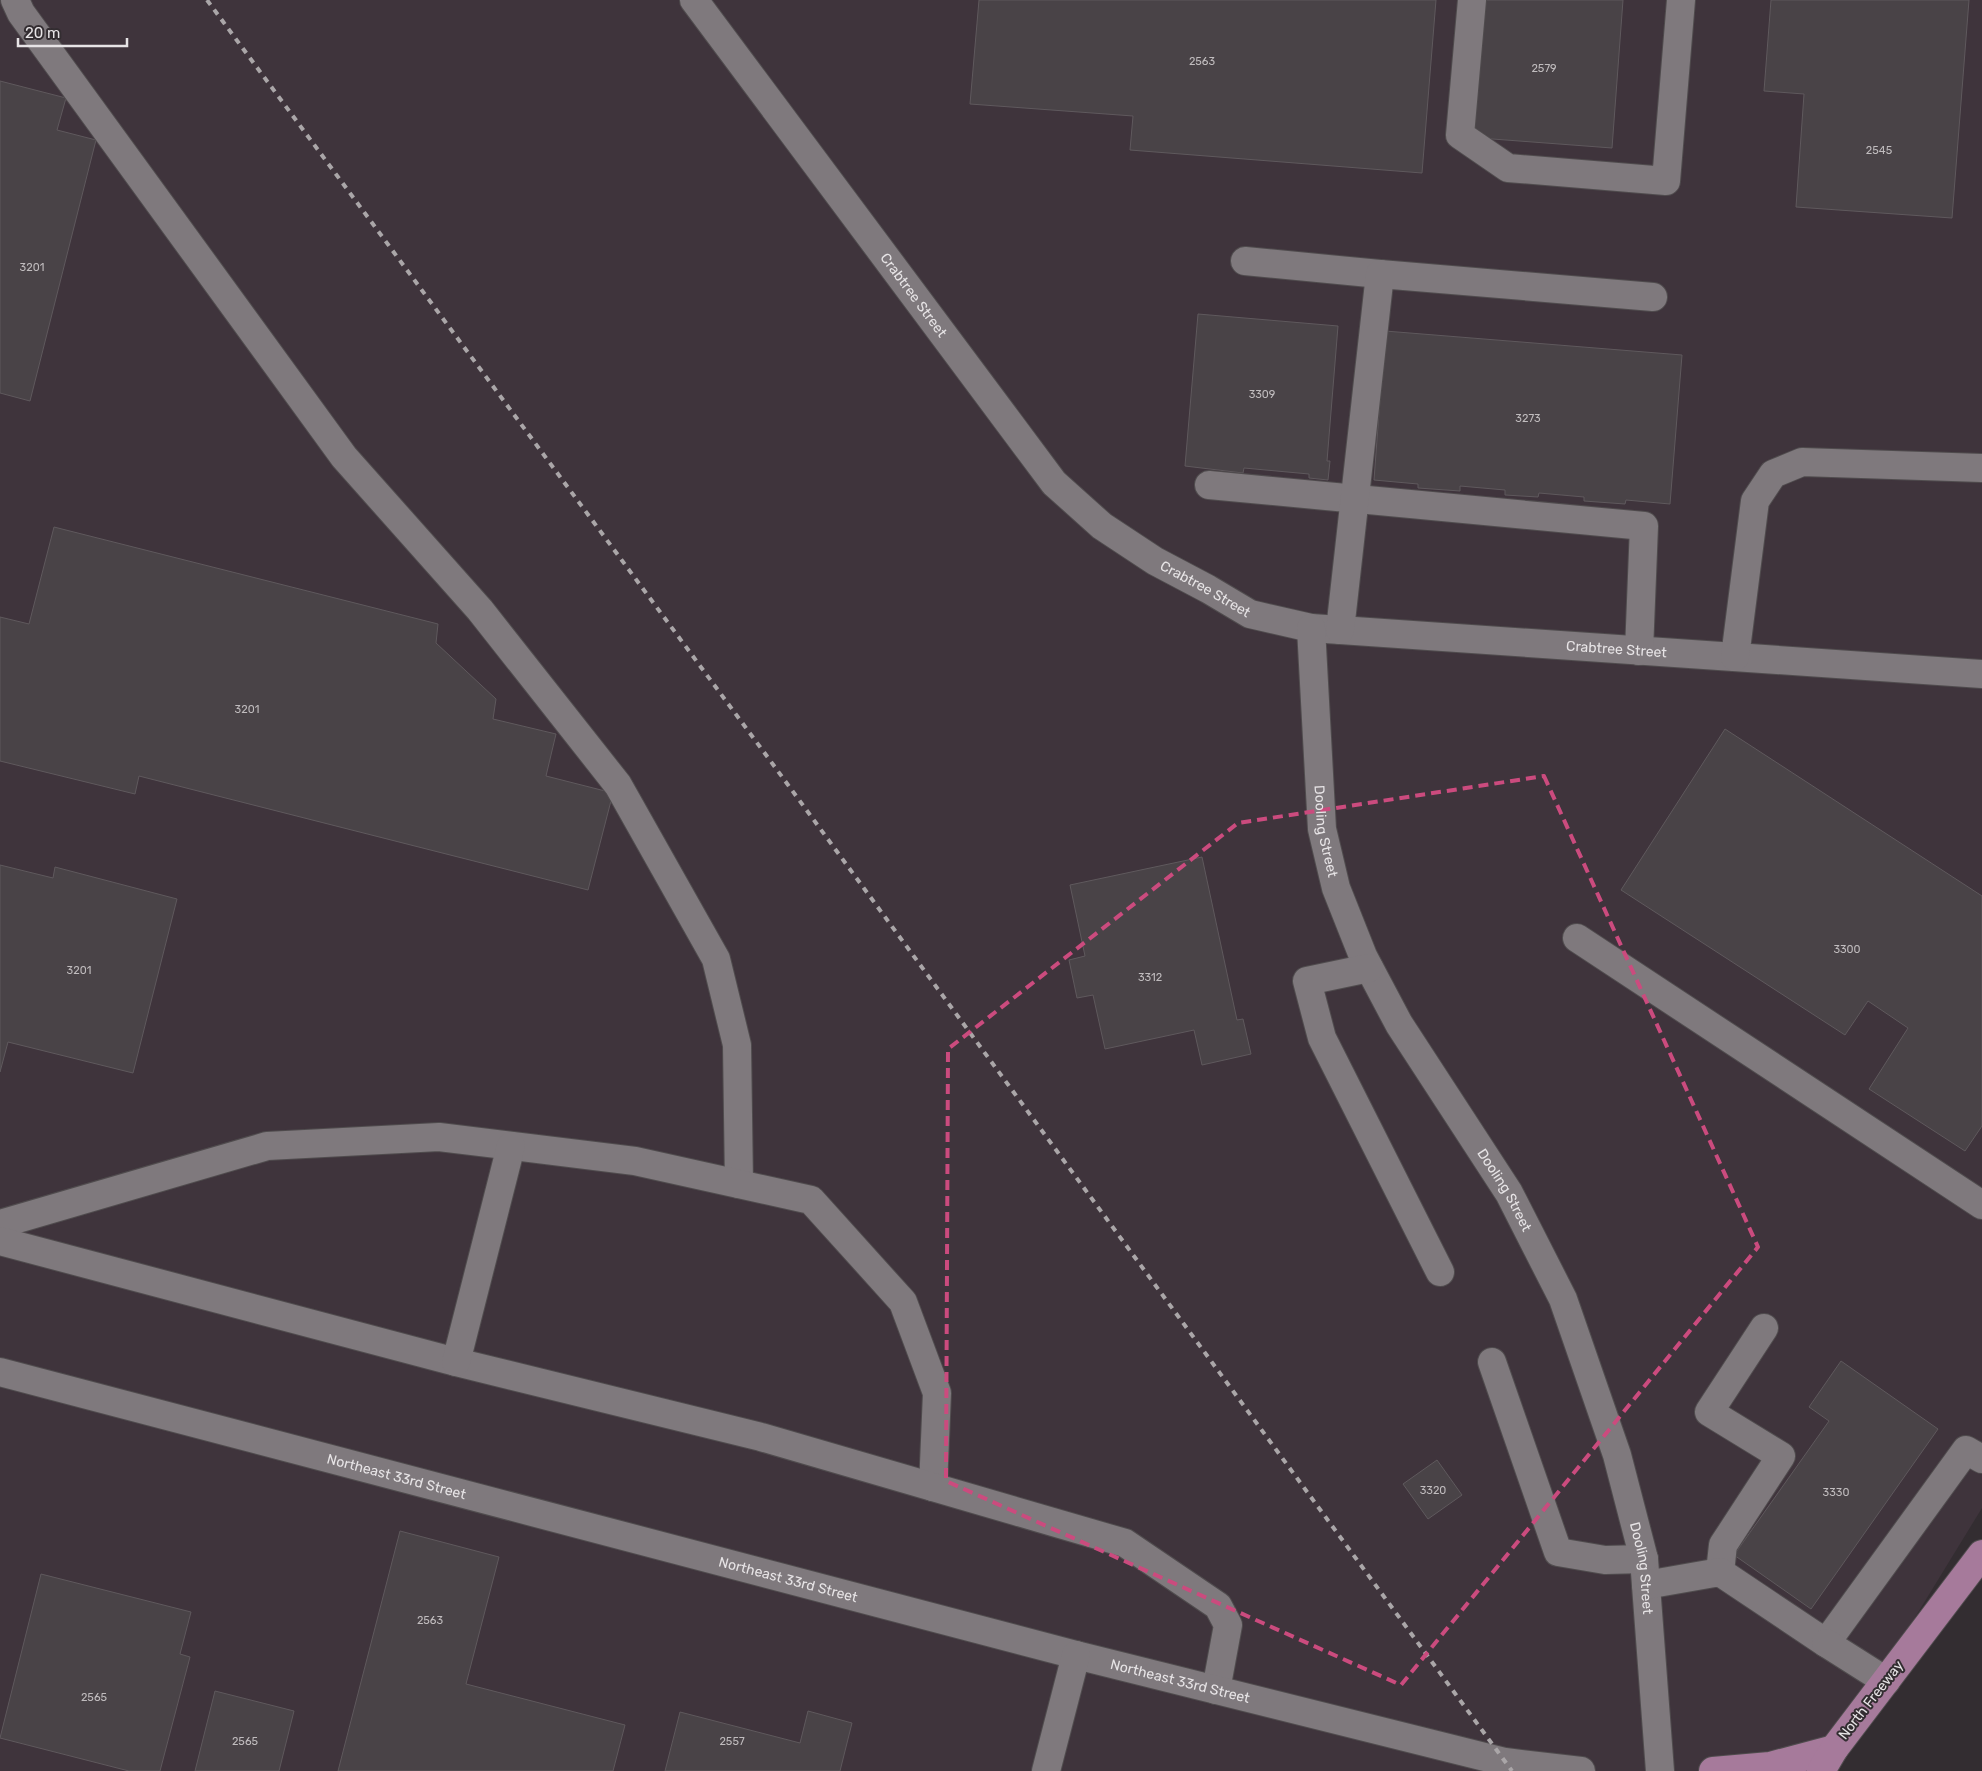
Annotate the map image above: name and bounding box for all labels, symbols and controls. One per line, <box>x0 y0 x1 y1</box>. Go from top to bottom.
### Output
scale bar <box>18 15 126 47</box>
text: 20 m <box>25 24 60 42</box>
house number: 2563 <box>1189 55 1215 68</box>
house number: 2579 <box>1531 62 1557 75</box>
house number: 2545 <box>1866 144 1893 157</box>
street label: Crabtree Street <box>877 250 951 341</box>
house number: 3201 <box>20 261 44 274</box>
house number: 3309 <box>1249 388 1275 401</box>
house number: 3273 <box>1515 412 1541 425</box>
street label: Crabtree Street <box>1157 557 1254 621</box>
street label: Crabtree Street <box>1566 637 1668 661</box>
house number: 3201 <box>235 703 259 716</box>
street label: Dooling Street <box>1311 785 1342 880</box>
house number: 3300 <box>1833 943 1861 956</box>
house number: 3201 <box>67 964 91 977</box>
house number: 3312 <box>1138 971 1162 984</box>
street label: Dooling Street <box>1474 1145 1536 1235</box>
street label: Northeast 33rd Street <box>325 1450 468 1503</box>
house number: 3320 <box>1420 1484 1446 1497</box>
house number: 3330 <box>1823 1486 1849 1499</box>
street label: Dooling Street <box>1626 1520 1657 1615</box>
street label: Northeast 33rd Street <box>717 1553 860 1606</box>
house number: 2563 <box>417 1614 443 1627</box>
street label: Northeast 33rd Street <box>1109 1655 1252 1707</box>
street label: North Freeway <box>1835 1657 1907 1743</box>
house number: 2565 <box>81 1691 108 1704</box>
house number: 2565 <box>232 1735 259 1748</box>
house number: 2557 <box>719 1735 745 1748</box>

